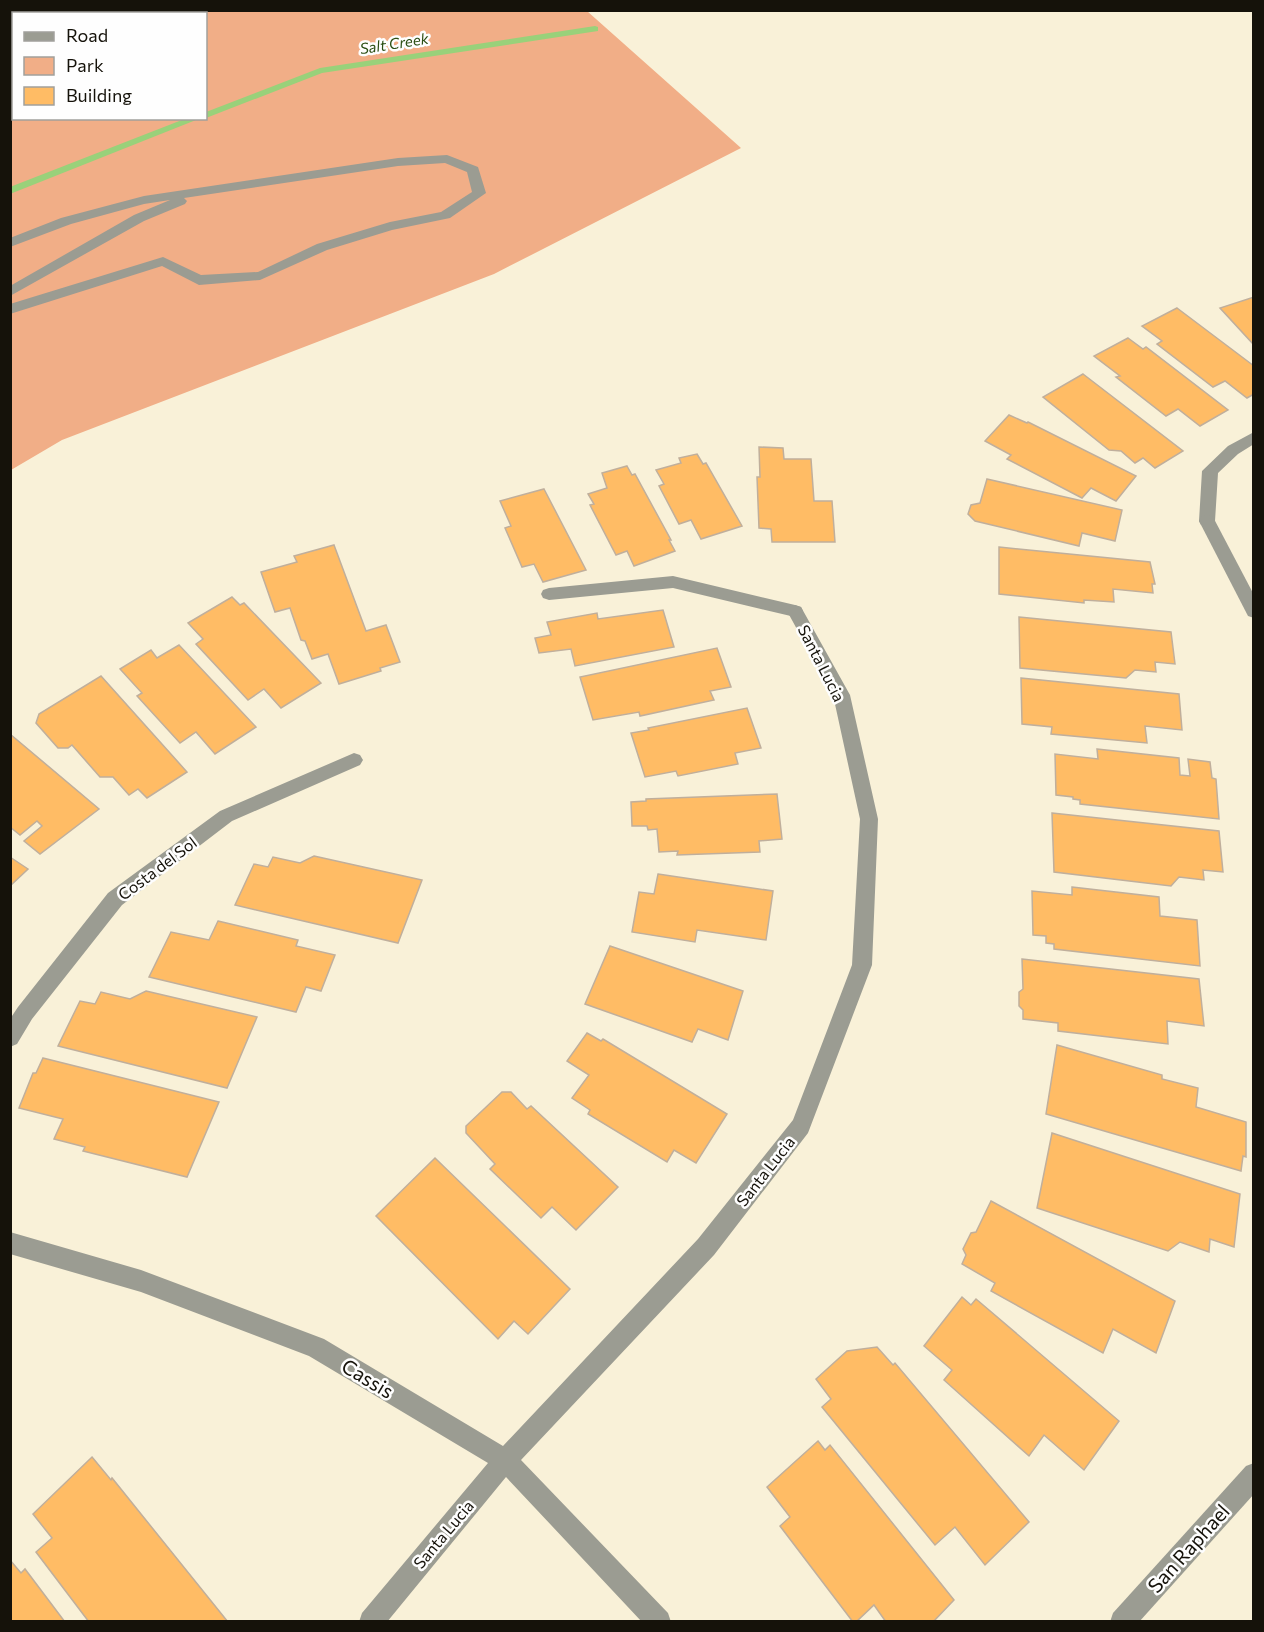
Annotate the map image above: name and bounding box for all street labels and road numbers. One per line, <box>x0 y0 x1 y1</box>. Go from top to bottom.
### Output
street label: Santa Lucia <box>795 622 849 704</box>
street label: Costa del Sol <box>114 832 200 904</box>
street label: Santa Lucia <box>732 1132 798 1210</box>
street label: Cassis <box>338 1353 398 1403</box>
street label: Santa Lucia <box>409 1496 477 1572</box>
street label: San Raphael <box>1142 1499 1234 1597</box>

